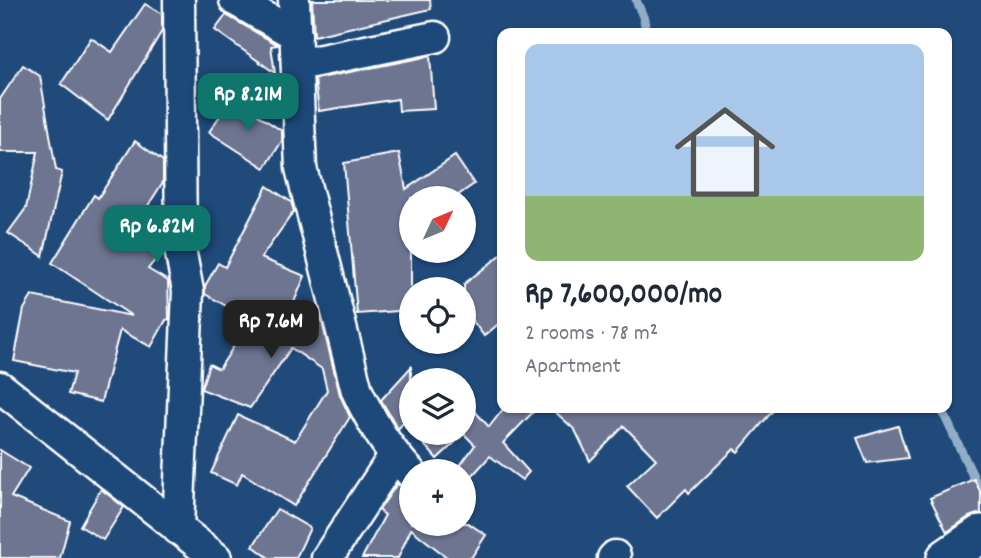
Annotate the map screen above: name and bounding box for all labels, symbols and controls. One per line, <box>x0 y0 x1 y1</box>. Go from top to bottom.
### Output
pin: Rp 8.21M <box>176 74 320 133</box>
text: Rp 8.21M <box>214 79 282 112</box>
icon: home <box>662 89 788 215</box>
north arrow <box>399 186 476 262</box>
map controls <box>399 186 476 536</box>
pin: Rp 6.82M <box>85 205 229 265</box>
text: Rp 6.82M <box>120 211 194 244</box>
text: Rp 7,600,000/mo <box>525 275 722 318</box>
button: locate <box>399 277 476 354</box>
pin: Rp 7.6M <box>206 300 336 360</box>
text: Rp 7.6M <box>239 306 303 339</box>
text: 2 rooms · 78 m² <box>525 318 658 351</box>
text: Apartment <box>525 351 621 384</box>
button: layers <box>399 368 476 445</box>
button: + <box>399 459 476 536</box>

